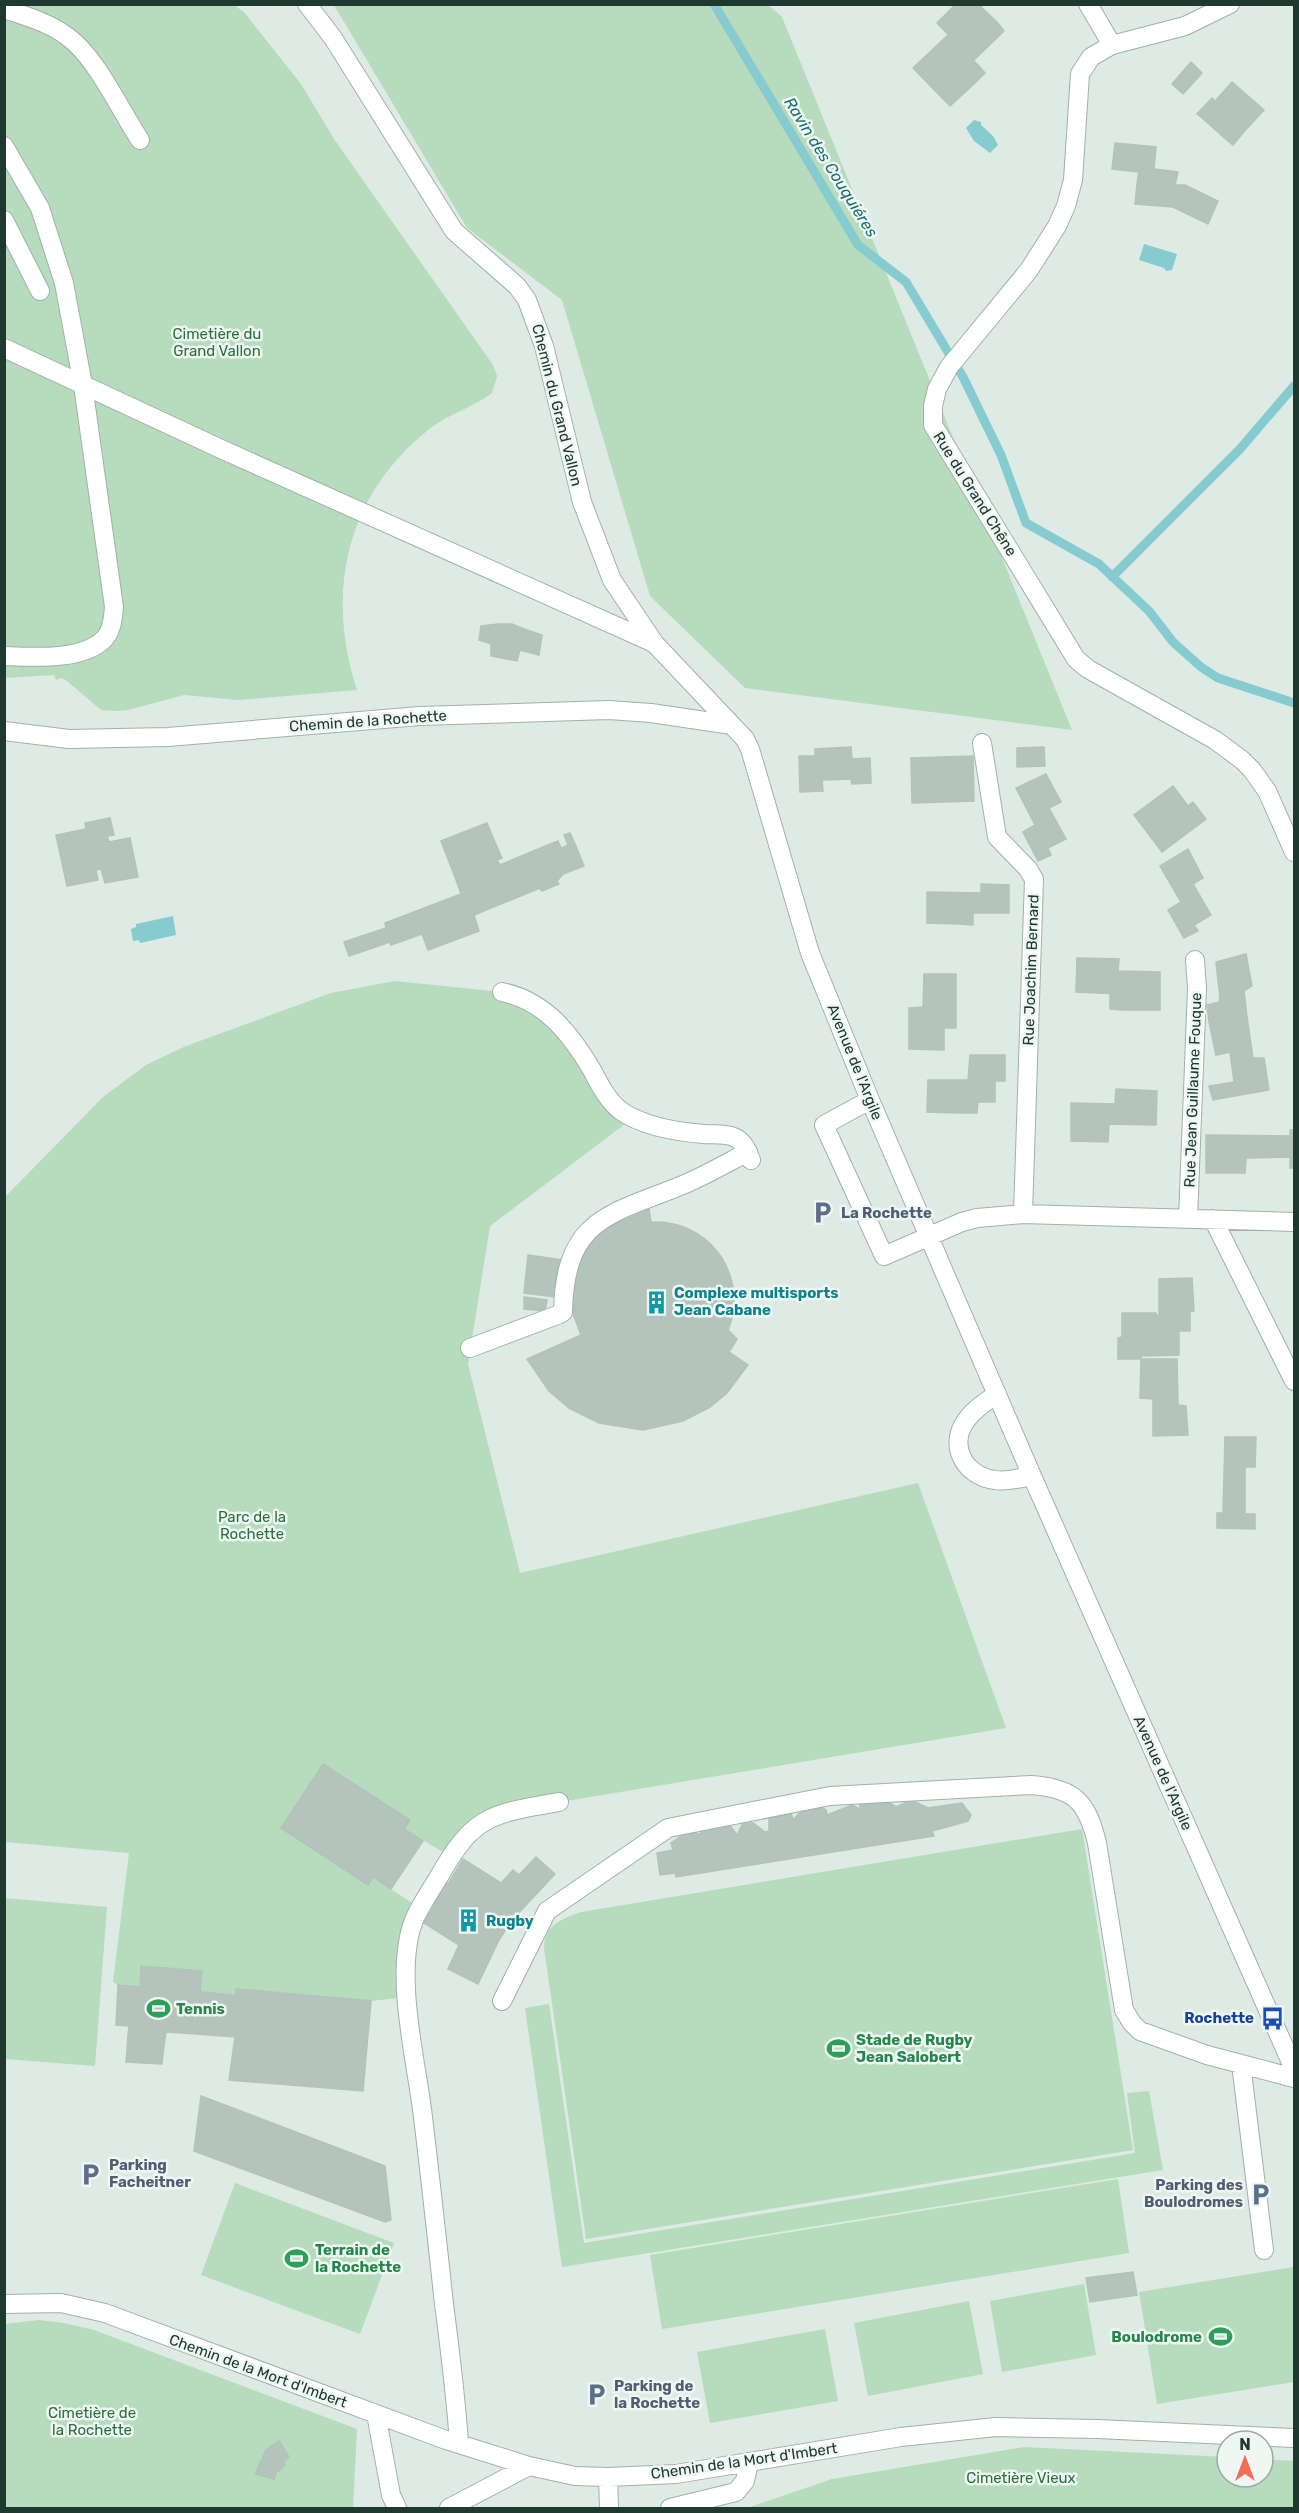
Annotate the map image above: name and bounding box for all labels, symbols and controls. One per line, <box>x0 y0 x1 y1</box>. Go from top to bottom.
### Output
water label: Ravin des Couquiéres <box>780 94 882 240</box>
street label: Chemin du Grand Vallon <box>528 322 586 488</box>
park label: Cimetière du Grand Vallon <box>173 325 261 360</box>
street label: Rue du Grand Chêne <box>929 428 1021 560</box>
street label: Chemin de la Rochette <box>289 707 447 735</box>
street label: Rue Joachim Bernard <box>1019 894 1043 1046</box>
street label: Rue Jean Guillaume Fouque <box>1181 992 1205 1188</box>
street label: Avenue de l'Argile <box>824 1001 886 1123</box>
parking icon: La Rochette <box>810 1200 836 1226</box>
place label: La Rochette <box>841 1204 932 1222</box>
place label: Complexe multisports Jean Cabane <box>674 1284 838 1319</box>
building icon: Complexe multisports Jean Cabane <box>643 1289 669 1315</box>
park label: Parc de la Rochette <box>218 1508 286 1543</box>
street label: Avenue de l'Argile <box>1130 1713 1196 1833</box>
building icon: Rugby <box>455 1908 481 1934</box>
place label: Rugby <box>486 1912 534 1930</box>
sports icon: Tennis <box>145 1996 171 2022</box>
place label: Tennis <box>176 2000 225 2018</box>
bus stop icon: Rochette <box>1259 2005 1285 2031</box>
place label: Rochette <box>1184 2009 1254 2027</box>
place label: Stade de Rugby Jean Salobert <box>856 2031 973 2066</box>
sports icon: Stade de Rugby Jean Salobert <box>825 2036 851 2062</box>
place label: Parking Facheitner <box>109 2156 191 2191</box>
parking icon: Parking Facheitner <box>78 2161 104 2187</box>
place label: Parking des Boulodromes <box>1144 2176 1243 2211</box>
parking icon: Parking des Boulodromes <box>1248 2181 1274 2207</box>
place label: Terrain de la Rochette <box>315 2241 401 2276</box>
sports icon: Terrain de la Rochette <box>284 2246 310 2272</box>
sports icon: Boulodrome <box>1207 2324 1233 2350</box>
place label: Boulodrome <box>1111 2328 1202 2346</box>
street label: Chemin de la Mort d'Imbert <box>167 2330 350 2412</box>
place label: Parking de la Rochette <box>614 2377 700 2412</box>
parking icon: Parking de la Rochette <box>583 2382 609 2408</box>
park label: Cimetière de la Rochette <box>48 2404 136 2439</box>
north arrow <box>1215 2429 1275 2489</box>
text: N <box>1239 2435 1251 2454</box>
street label: Chemin de la Mort d'Imbert <box>650 2439 839 2483</box>
park label: Cimetière Vieux <box>966 2469 1076 2487</box>

